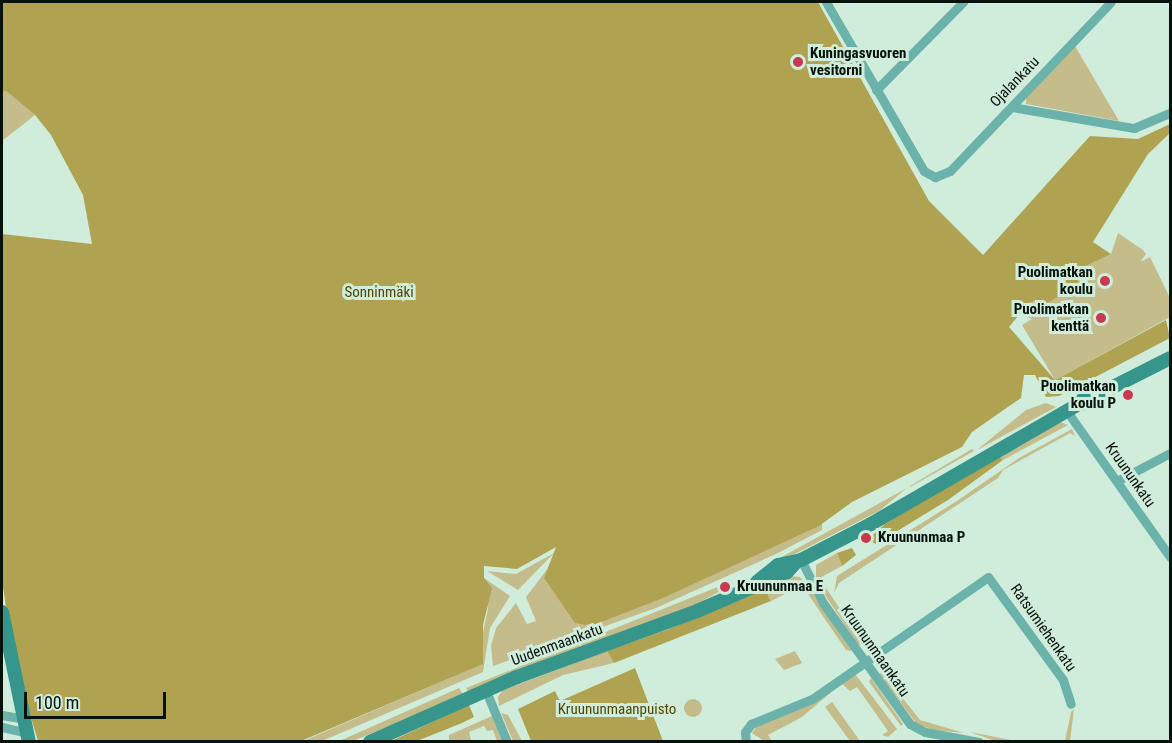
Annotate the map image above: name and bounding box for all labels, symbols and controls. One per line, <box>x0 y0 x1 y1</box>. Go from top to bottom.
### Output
place label: Kuningasvuoren vesitorni <box>810 44 906 79</box>
street label: Ojalankatu <box>987 53 1043 111</box>
marker: Kuningasvuoren vesitorni <box>791 55 805 69</box>
place label: Puolimatkan koulu <box>1018 263 1093 298</box>
marker: Puolimatkan koulu <box>1098 274 1112 288</box>
park label: Sonninmäki <box>344 284 414 302</box>
place label: Puolimatkan kenttä <box>1014 300 1089 335</box>
marker: Puolimatkan kenttä <box>1094 311 1108 325</box>
place label: Puolimatkan koulu P <box>1041 377 1116 412</box>
marker: Puolimatkan koulu P <box>1121 388 1135 402</box>
street label: Kruununkatu <box>1101 439 1159 511</box>
place label: Kruununmaa P <box>878 529 965 547</box>
marker: Kruununmaa P <box>859 531 873 545</box>
place label: Kruununmaa E <box>737 578 823 596</box>
marker: Kruununmaa E <box>718 580 732 594</box>
street label: Ratsumiehenkatu <box>1006 581 1080 675</box>
street label: Kruununmaankatu <box>837 602 913 700</box>
street label: Uudenmaankatu <box>509 620 605 670</box>
scale bar <box>27 680 170 718</box>
text: 100 m <box>35 692 79 713</box>
park label: Kruununmaanpuisto <box>558 701 676 719</box>

